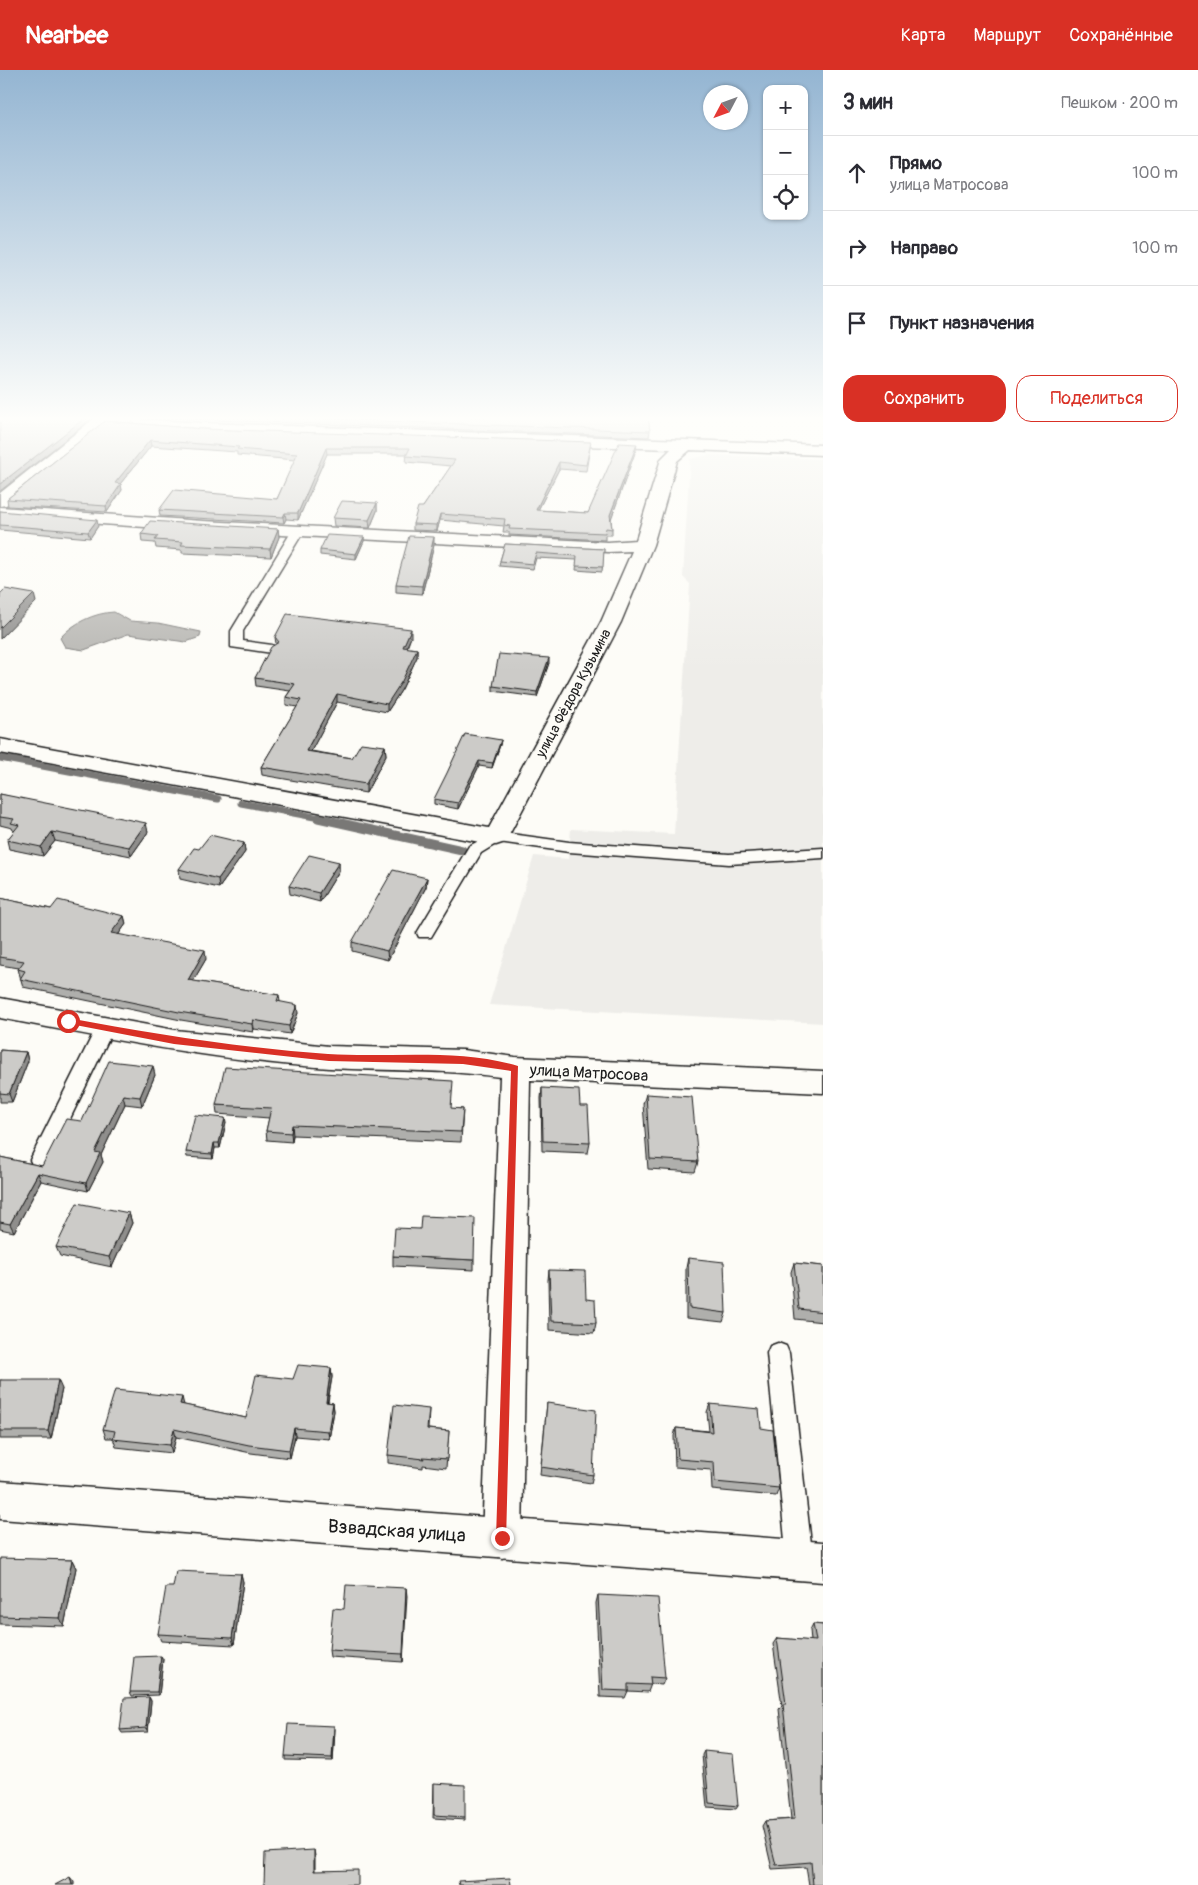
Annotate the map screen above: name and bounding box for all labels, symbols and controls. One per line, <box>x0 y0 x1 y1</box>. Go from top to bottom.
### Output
text: Nearbee <box>25 21 108 50</box>
text: Карта <box>901 24 945 47</box>
text: Маршрут <box>973 24 1041 47</box>
text: Сохранённые <box>1069 24 1173 47</box>
north arrow <box>703 85 748 130</box>
map controls <box>763 85 808 220</box>
button: + <box>763 85 808 130</box>
text: 3 мин <box>843 89 893 116</box>
text: Пешком · 200 m <box>1061 93 1178 113</box>
button: − <box>763 130 808 175</box>
text: Прямо <box>890 151 942 175</box>
icon: ahead <box>843 159 871 187</box>
text: 100 m <box>1132 163 1178 183</box>
button: locate <box>763 175 808 220</box>
text: улица Матросова <box>890 175 1008 195</box>
icon: right <box>843 234 871 262</box>
text: Направо <box>890 236 958 260</box>
text: 100 m <box>1132 238 1178 258</box>
icon: arrive <box>843 309 871 337</box>
text: Пункт назначения <box>890 311 1034 335</box>
button: Сохранить <box>843 375 1006 422</box>
button: Поделиться <box>1016 375 1178 422</box>
street label: улица Фёдора Кузьмина <box>532 626 615 761</box>
route start <box>57 1010 80 1033</box>
street label: улица Матросова <box>528 1060 649 1086</box>
street label: Взвадская улица <box>327 1514 467 1548</box>
route end <box>491 1527 514 1550</box>

